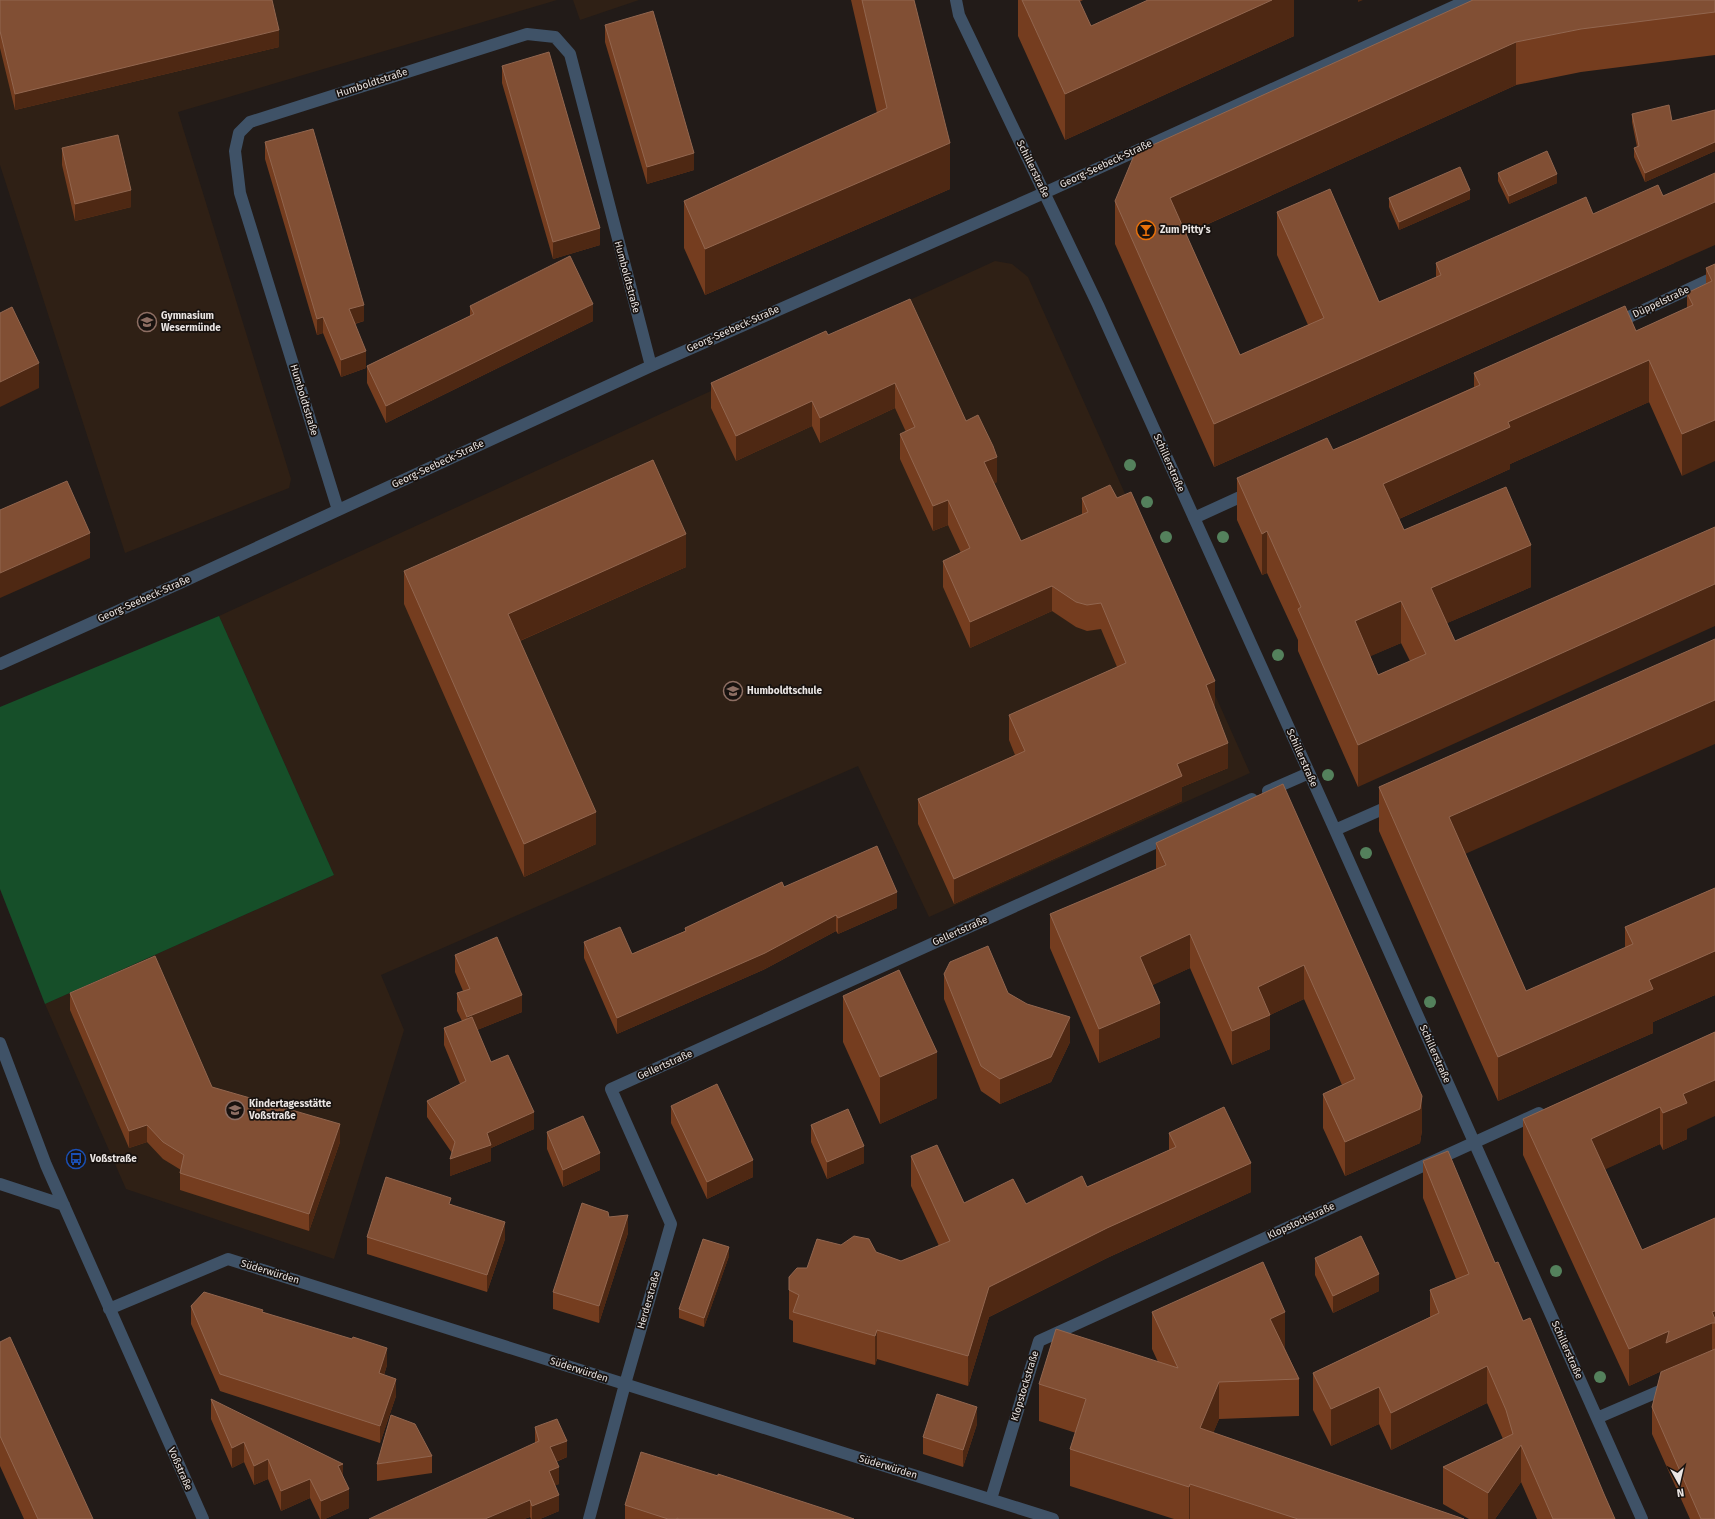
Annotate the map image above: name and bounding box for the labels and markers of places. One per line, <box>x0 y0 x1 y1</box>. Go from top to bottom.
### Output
bar icon: Zum Pitty's <box>1135 219 1157 241</box>
place label: Zum Pitty's <box>1160 224 1211 236</box>
place label: Gymnasium Wesermünde <box>161 310 221 334</box>
school or university icon: Gymnasium Wesermünde <box>136 311 158 333</box>
school or university icon: Humboldtschule <box>722 680 744 702</box>
place label: Humboldtschule <box>747 685 822 697</box>
place label: Kindertagesstätte Voßstraße <box>248 1098 332 1122</box>
school or university icon: Kindertagesstätte Voßstraße <box>224 1099 246 1121</box>
bus stop icon: Voßstraße <box>65 1148 87 1170</box>
place label: Voßstraße <box>89 1153 137 1165</box>

